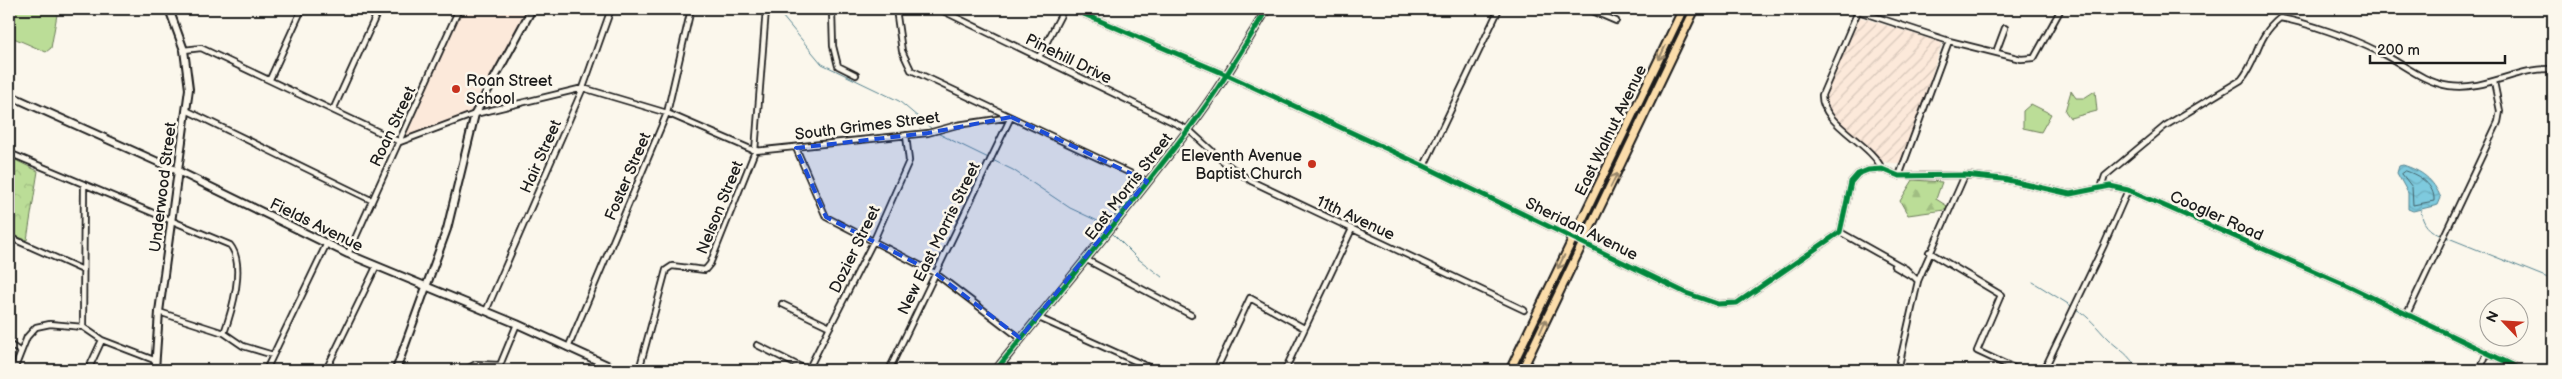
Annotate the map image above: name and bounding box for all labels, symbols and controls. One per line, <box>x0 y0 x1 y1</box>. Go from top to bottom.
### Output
street label: Pinehill Drive <box>1022 30 1115 89</box>
scale bar <box>2370 32 2504 64</box>
text: 200 m <box>2377 41 2420 60</box>
one-way arrow <box>1657 45 1667 60</box>
street label: East Walnut Avenue <box>1571 62 1651 199</box>
place label: Roan Street School <box>466 72 553 109</box>
street label: Roan Street <box>366 83 420 170</box>
marker: Roan Street School <box>450 83 462 95</box>
street label: South Grimes Street <box>794 108 941 145</box>
street label: Hair Street <box>517 117 566 196</box>
street label: Underwood Street <box>146 121 181 253</box>
street label: East Morris Street <box>1081 129 1177 244</box>
street label: Foster Street <box>601 130 655 223</box>
place label: Eleventh Avenue Baptist Church <box>1181 147 1303 184</box>
street label: Nelson Street <box>693 158 748 257</box>
marker: Eleventh Avenue Baptist Church <box>1306 158 1318 170</box>
street label: New East Morris Street <box>894 159 985 318</box>
one-way arrow <box>1610 173 1619 188</box>
street label: Coogler Road <box>2167 187 2266 245</box>
street label: 11th Avenue <box>1313 192 1398 245</box>
street label: Sheridan Avenue <box>1522 194 1641 265</box>
street label: Fields Avenue <box>267 195 366 256</box>
street label: Dozier Street <box>826 203 885 297</box>
one-way arrow <box>1556 255 1566 270</box>
north arrow <box>2480 296 2530 346</box>
text: N <box>2483 308 2503 325</box>
one-way arrow <box>1538 319 1548 334</box>

